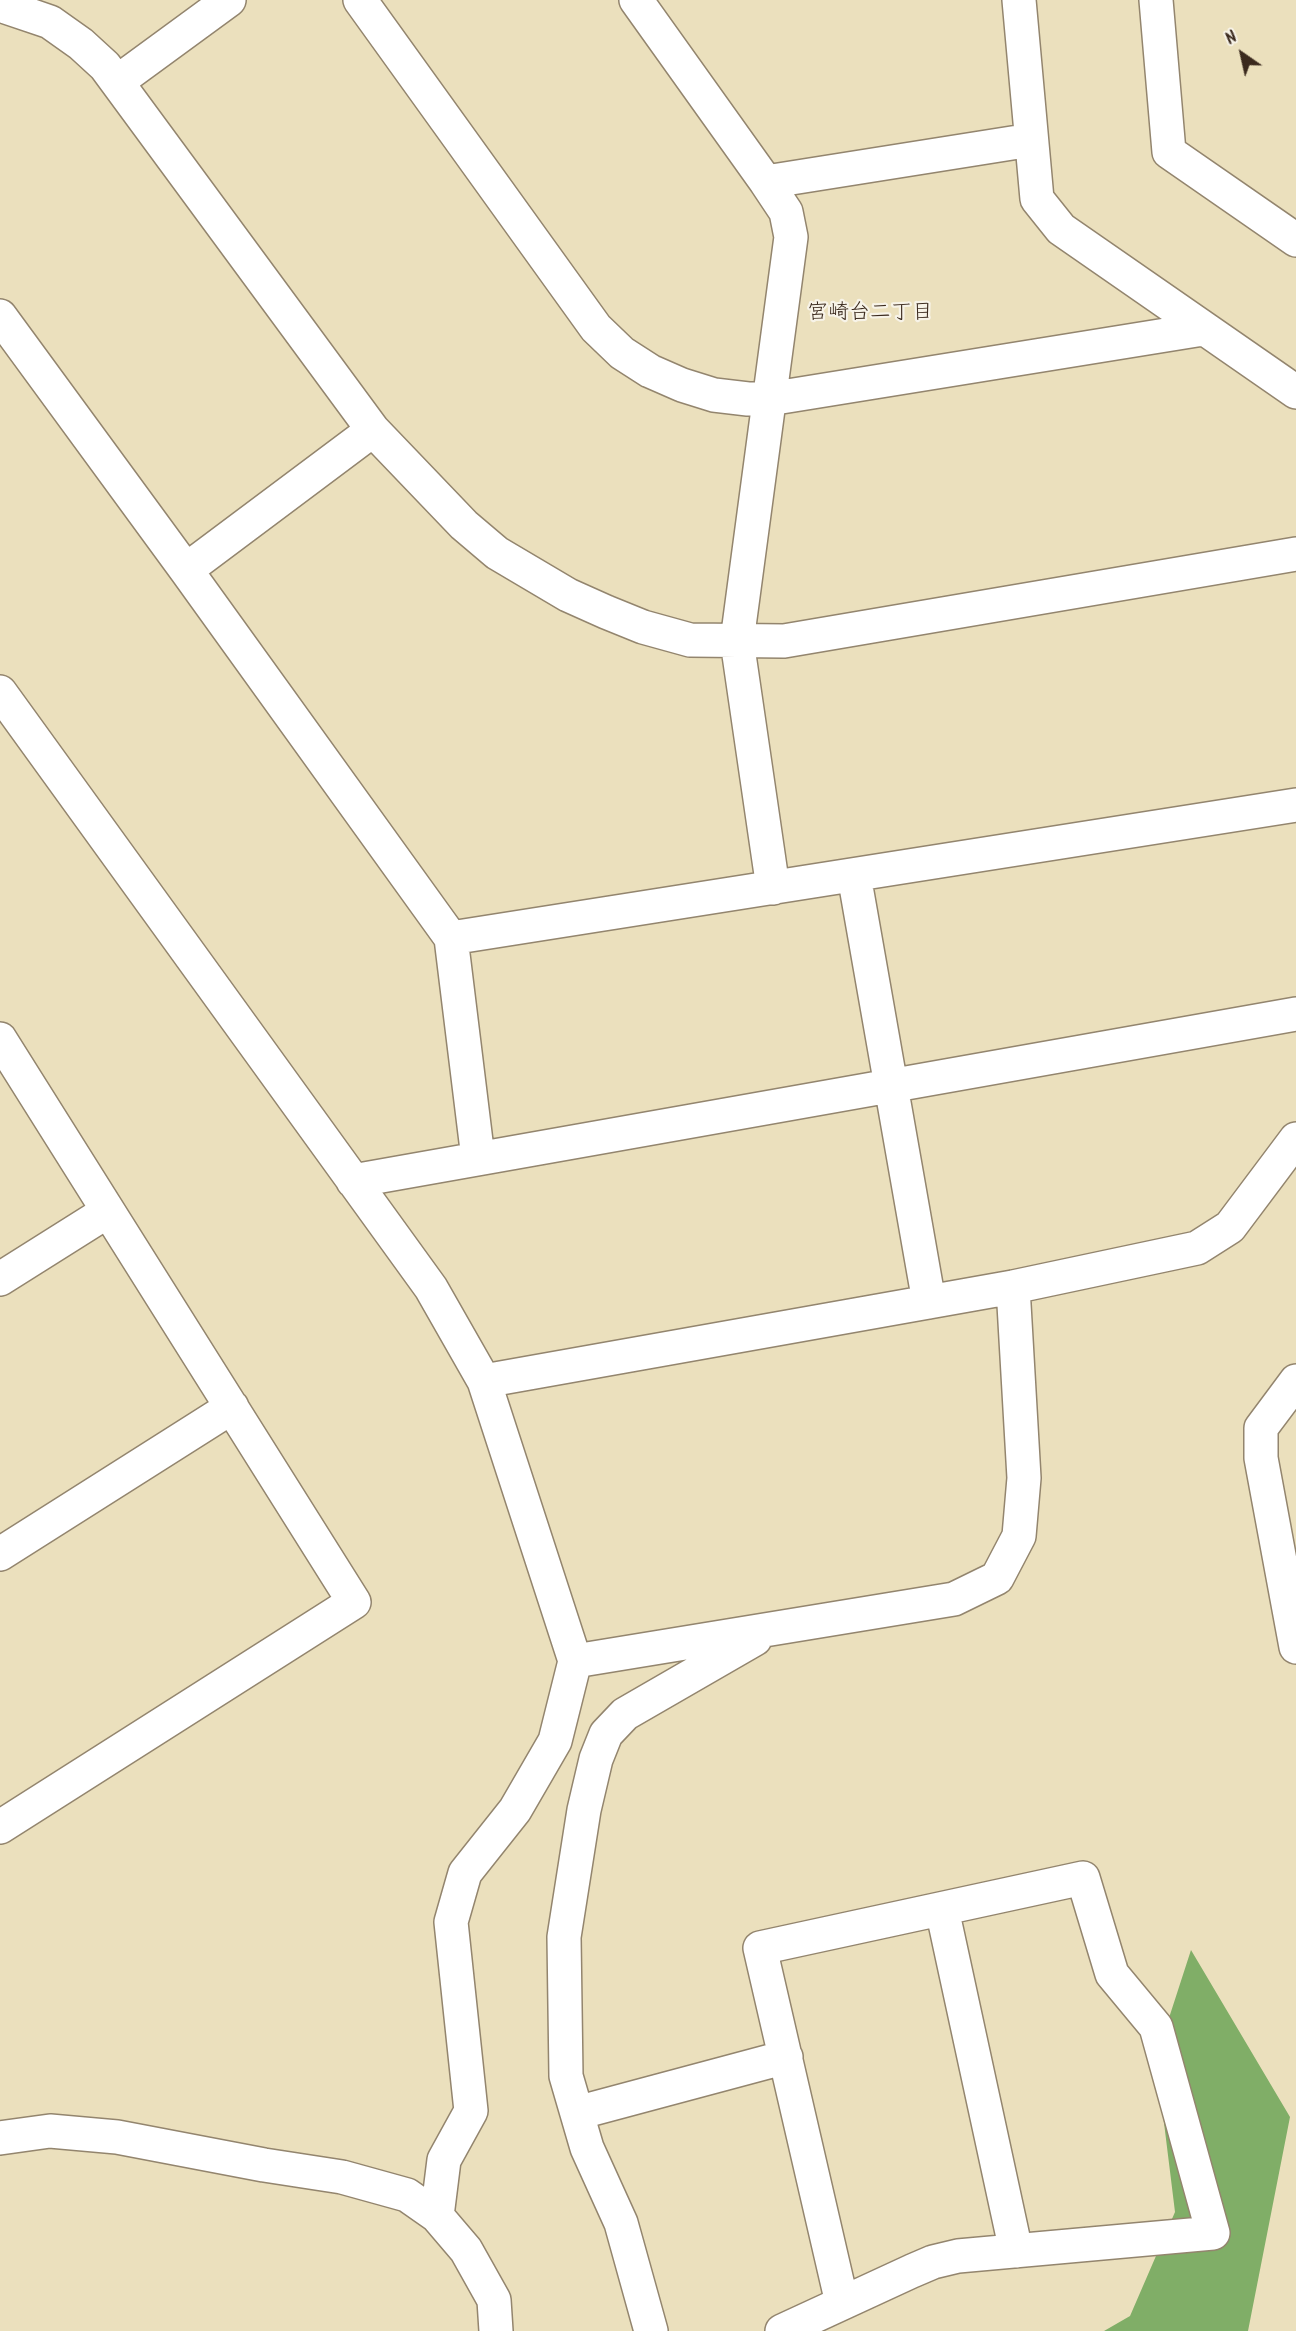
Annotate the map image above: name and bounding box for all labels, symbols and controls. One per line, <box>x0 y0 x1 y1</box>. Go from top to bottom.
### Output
north arrow <box>1212 24 1272 84</box>
text: N <box>1220 25 1243 52</box>
district label: 宮崎台二丁目 <box>807 301 933 327</box>

